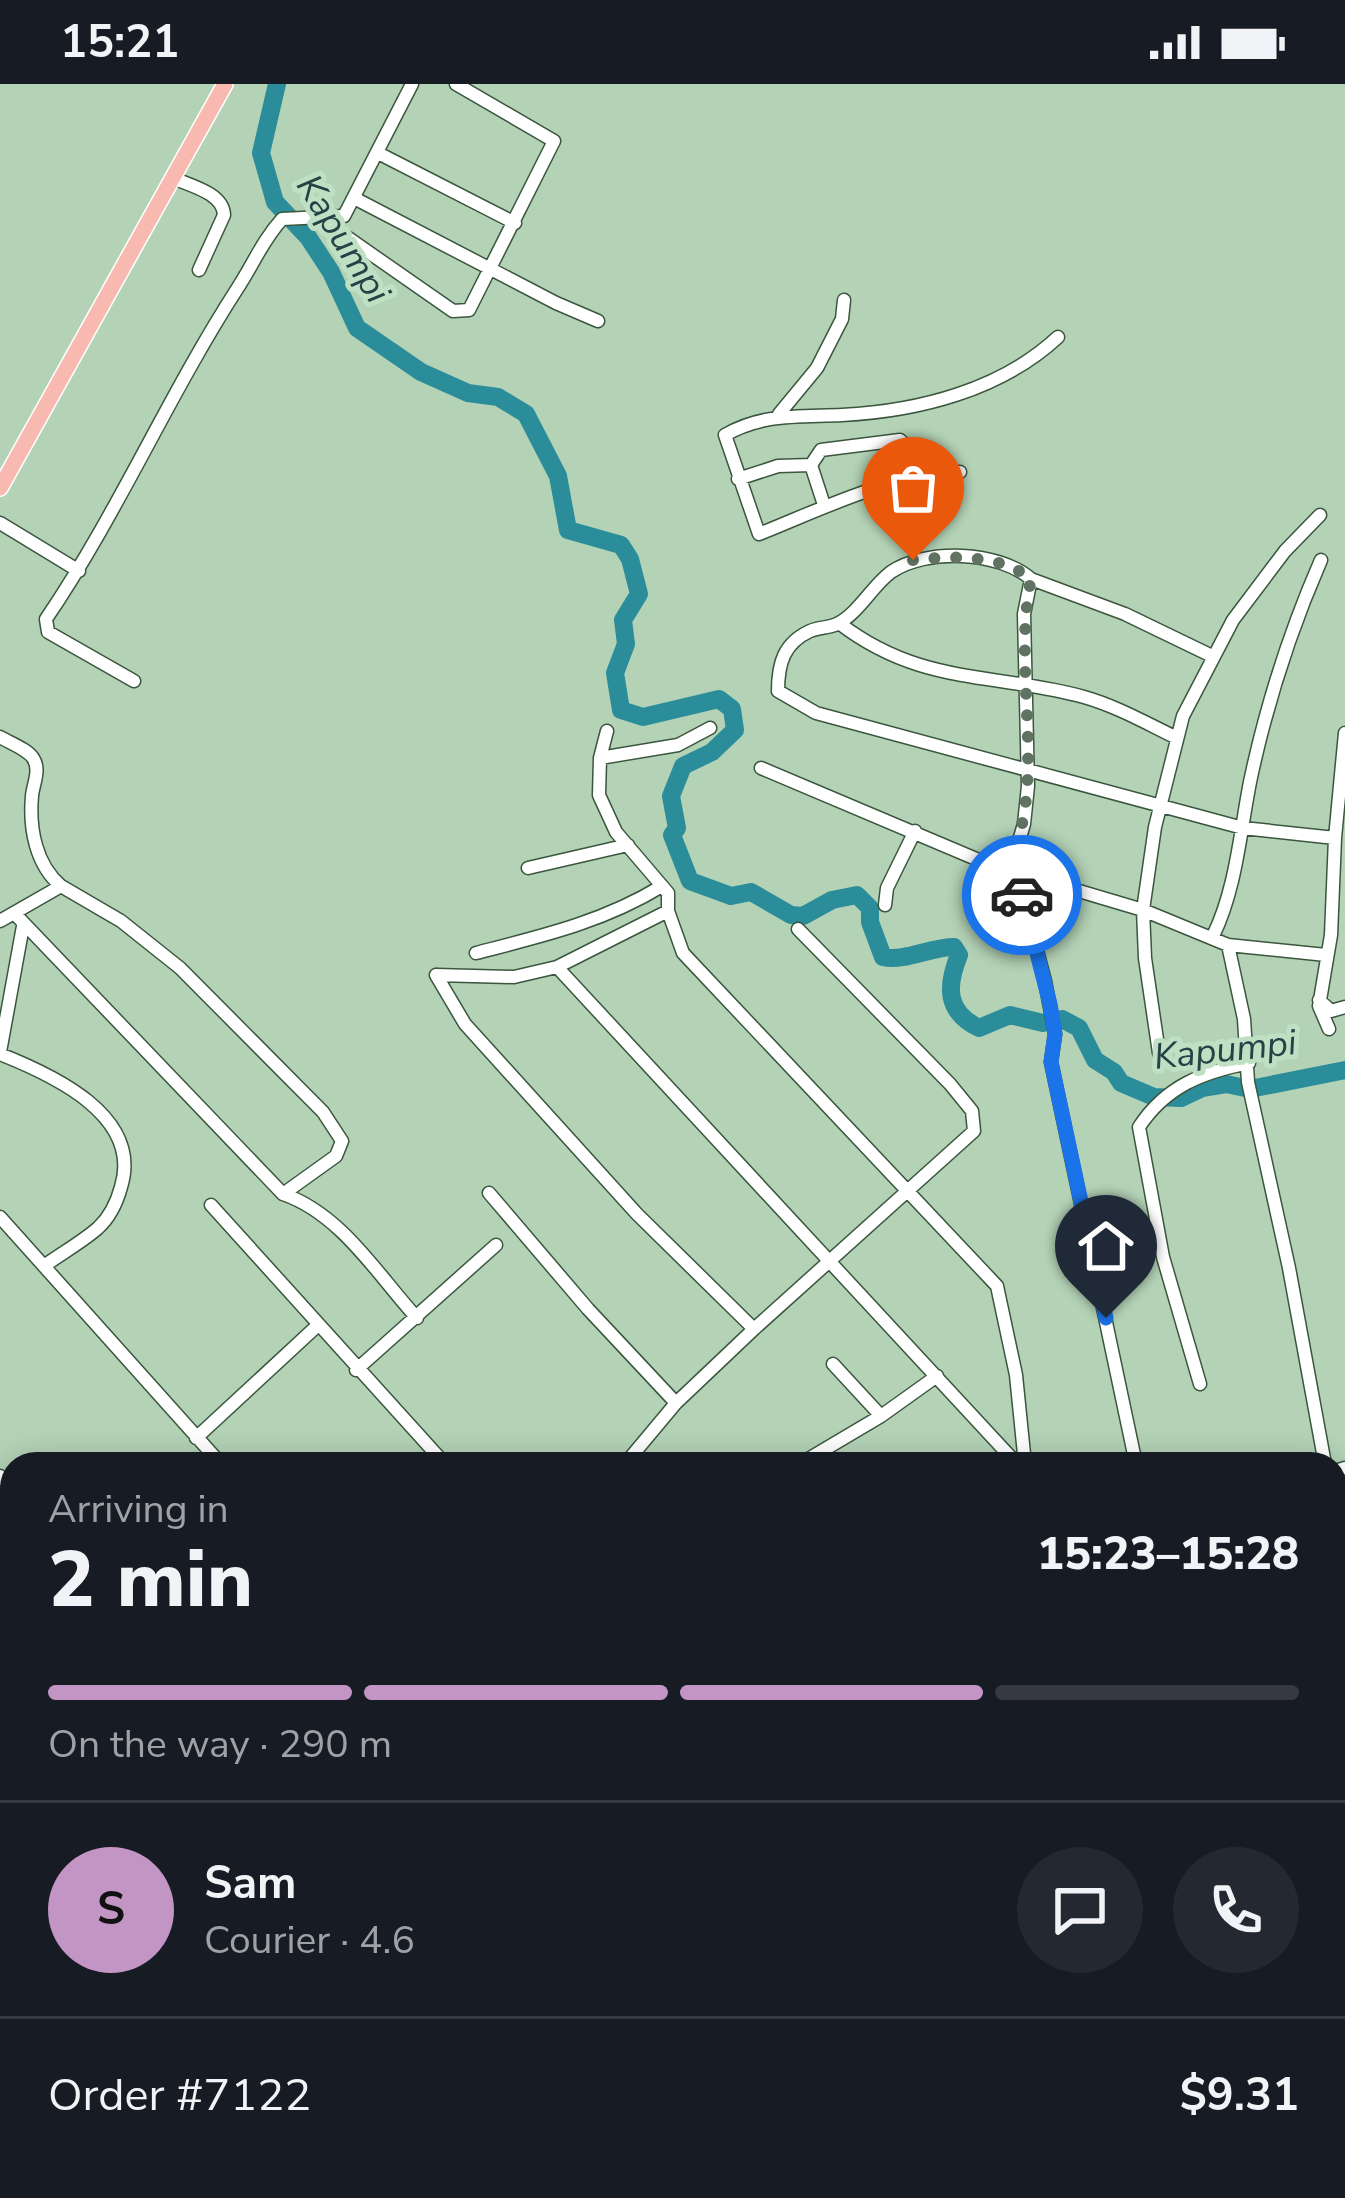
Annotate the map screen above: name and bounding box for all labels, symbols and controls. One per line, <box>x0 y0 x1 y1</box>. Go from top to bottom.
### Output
text: 15:21 <box>60 12 179 73</box>
water label: Kapumpi <box>284 165 402 313</box>
pin <box>862 437 964 560</box>
icon: bag <box>880 455 946 521</box>
courier <box>962 835 1082 955</box>
icon: car <box>989 862 1055 928</box>
water label: Kapumpi <box>1151 1018 1299 1082</box>
pin <box>1055 1195 1157 1318</box>
icon: home <box>1073 1213 1139 1279</box>
text: Arriving in <box>48 1483 229 1536</box>
text: 15:23–15:28 <box>1037 1524 1299 1585</box>
text: 2 min <box>48 1527 253 1634</box>
text: On the way · 290 m <box>48 1718 392 1771</box>
button: chat <box>1017 1847 1143 1973</box>
button: phone <box>1173 1847 1299 1973</box>
text: Sam <box>204 1853 296 1914</box>
text: S <box>97 1879 125 1940</box>
text: Courier · 4.6 <box>204 1914 415 1967</box>
text: Order #7122 <box>48 2065 311 2126</box>
text: $9.31 <box>1180 2065 1299 2126</box>

